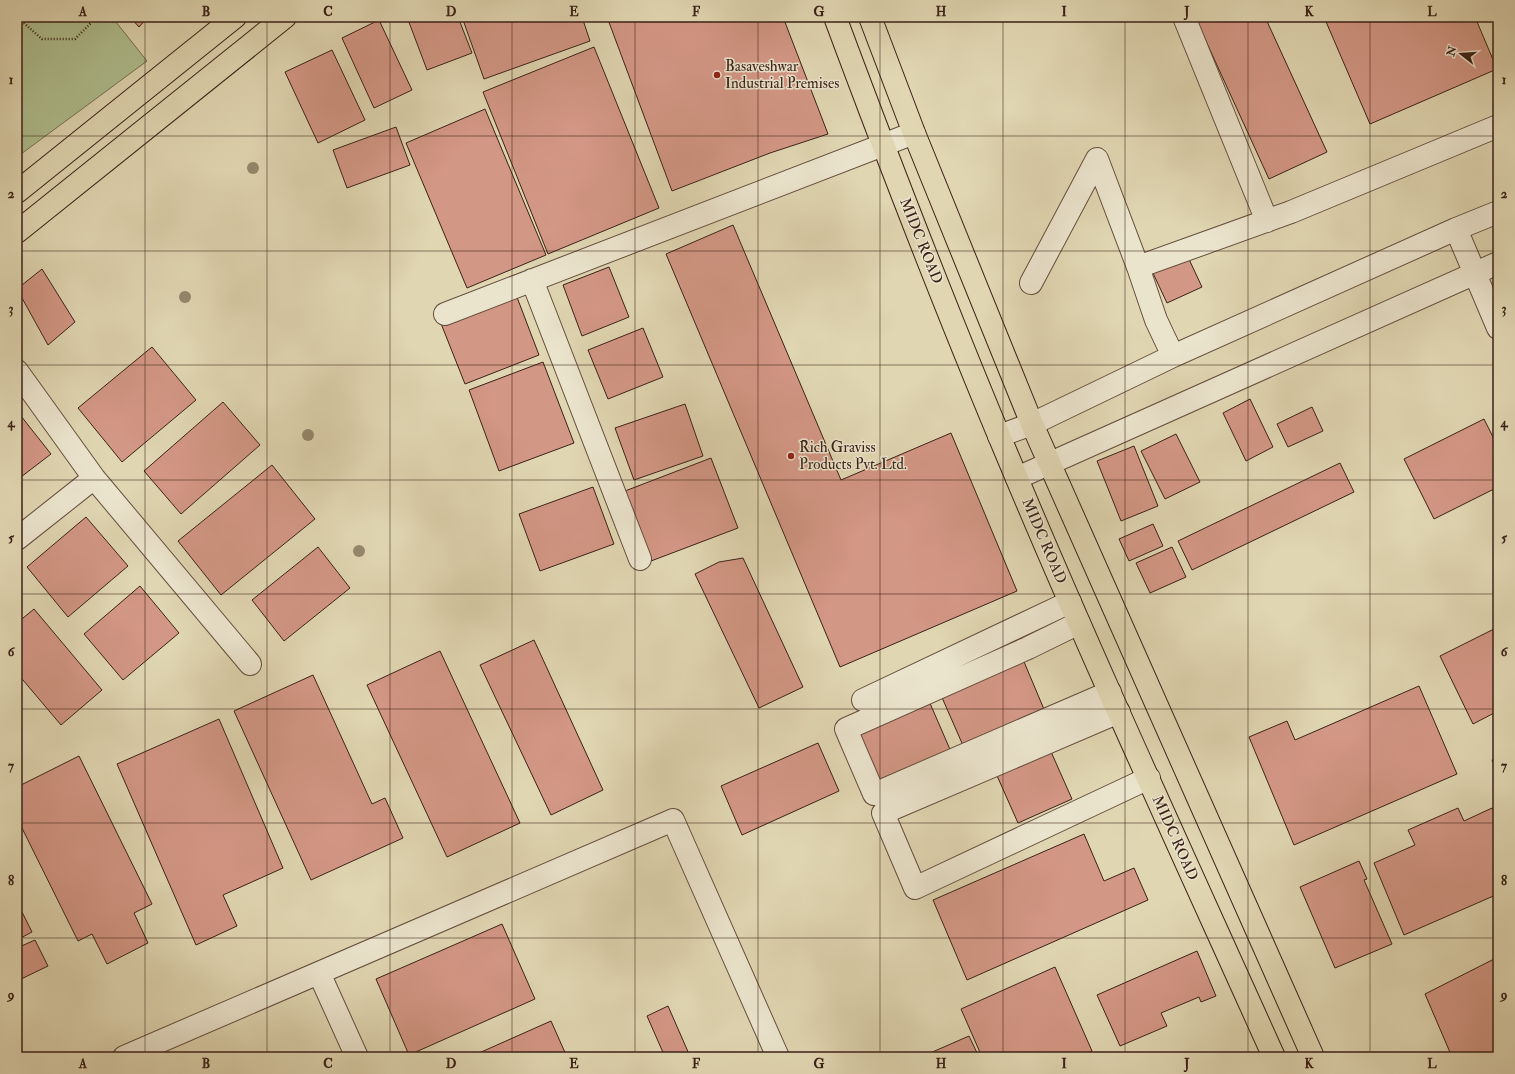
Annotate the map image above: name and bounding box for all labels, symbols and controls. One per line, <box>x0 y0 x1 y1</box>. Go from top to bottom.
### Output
text: A <box>78 4 88 20</box>
text: B <box>202 4 210 20</box>
text: C <box>323 4 333 20</box>
text: D <box>446 4 457 20</box>
text: E <box>569 4 579 20</box>
text: F <box>692 4 701 20</box>
text: G <box>814 4 825 20</box>
text: H <box>936 4 947 20</box>
text: I <box>1061 4 1067 20</box>
text: J <box>1183 4 1190 21</box>
text: K <box>1304 4 1314 20</box>
text: L <box>1427 4 1437 20</box>
north arrow <box>1441 34 1481 74</box>
text: N <box>1444 44 1460 59</box>
place label: Basaveshwar Industrial Premises <box>725 57 839 93</box>
marker: Basaveshwar Industrial Premises <box>712 70 722 80</box>
text: 1 <box>9 72 14 88</box>
text: 1 <box>1502 72 1507 88</box>
text: 2 <box>8 186 15 202</box>
text: 2 <box>1501 186 1508 202</box>
street label: MIDC ROAD <box>895 195 947 287</box>
text: 3 <box>9 301 14 317</box>
text: 3 <box>1502 301 1507 317</box>
text: 4 <box>6 415 15 431</box>
text: 4 <box>1499 415 1508 431</box>
place label: Rich Graviss Products Pvt. Ltd. <box>799 438 907 474</box>
marker: Rich Graviss Products Pvt. Ltd. <box>786 451 796 461</box>
street label: MIDC ROAD <box>1017 495 1071 587</box>
text: 5 <box>8 530 14 546</box>
text: 5 <box>1501 530 1507 546</box>
text: 6 <box>8 644 16 660</box>
text: 6 <box>1501 644 1509 660</box>
text: 7 <box>8 758 15 774</box>
text: 7 <box>1501 758 1508 774</box>
street label: MIDC ROAD <box>1148 793 1202 883</box>
text: 8 <box>8 873 14 889</box>
text: 8 <box>1501 873 1507 889</box>
text: 9 <box>6 987 15 1003</box>
text: 9 <box>1499 987 1508 1003</box>
text: A <box>78 1056 88 1072</box>
text: B <box>202 1056 210 1072</box>
text: C <box>323 1056 333 1072</box>
text: D <box>446 1056 457 1072</box>
text: E <box>569 1056 579 1072</box>
text: F <box>692 1056 701 1072</box>
text: G <box>814 1056 825 1072</box>
text: H <box>936 1056 947 1072</box>
text: I <box>1061 1056 1067 1072</box>
text: J <box>1183 1056 1190 1073</box>
text: K <box>1304 1056 1314 1072</box>
text: L <box>1427 1056 1437 1072</box>

